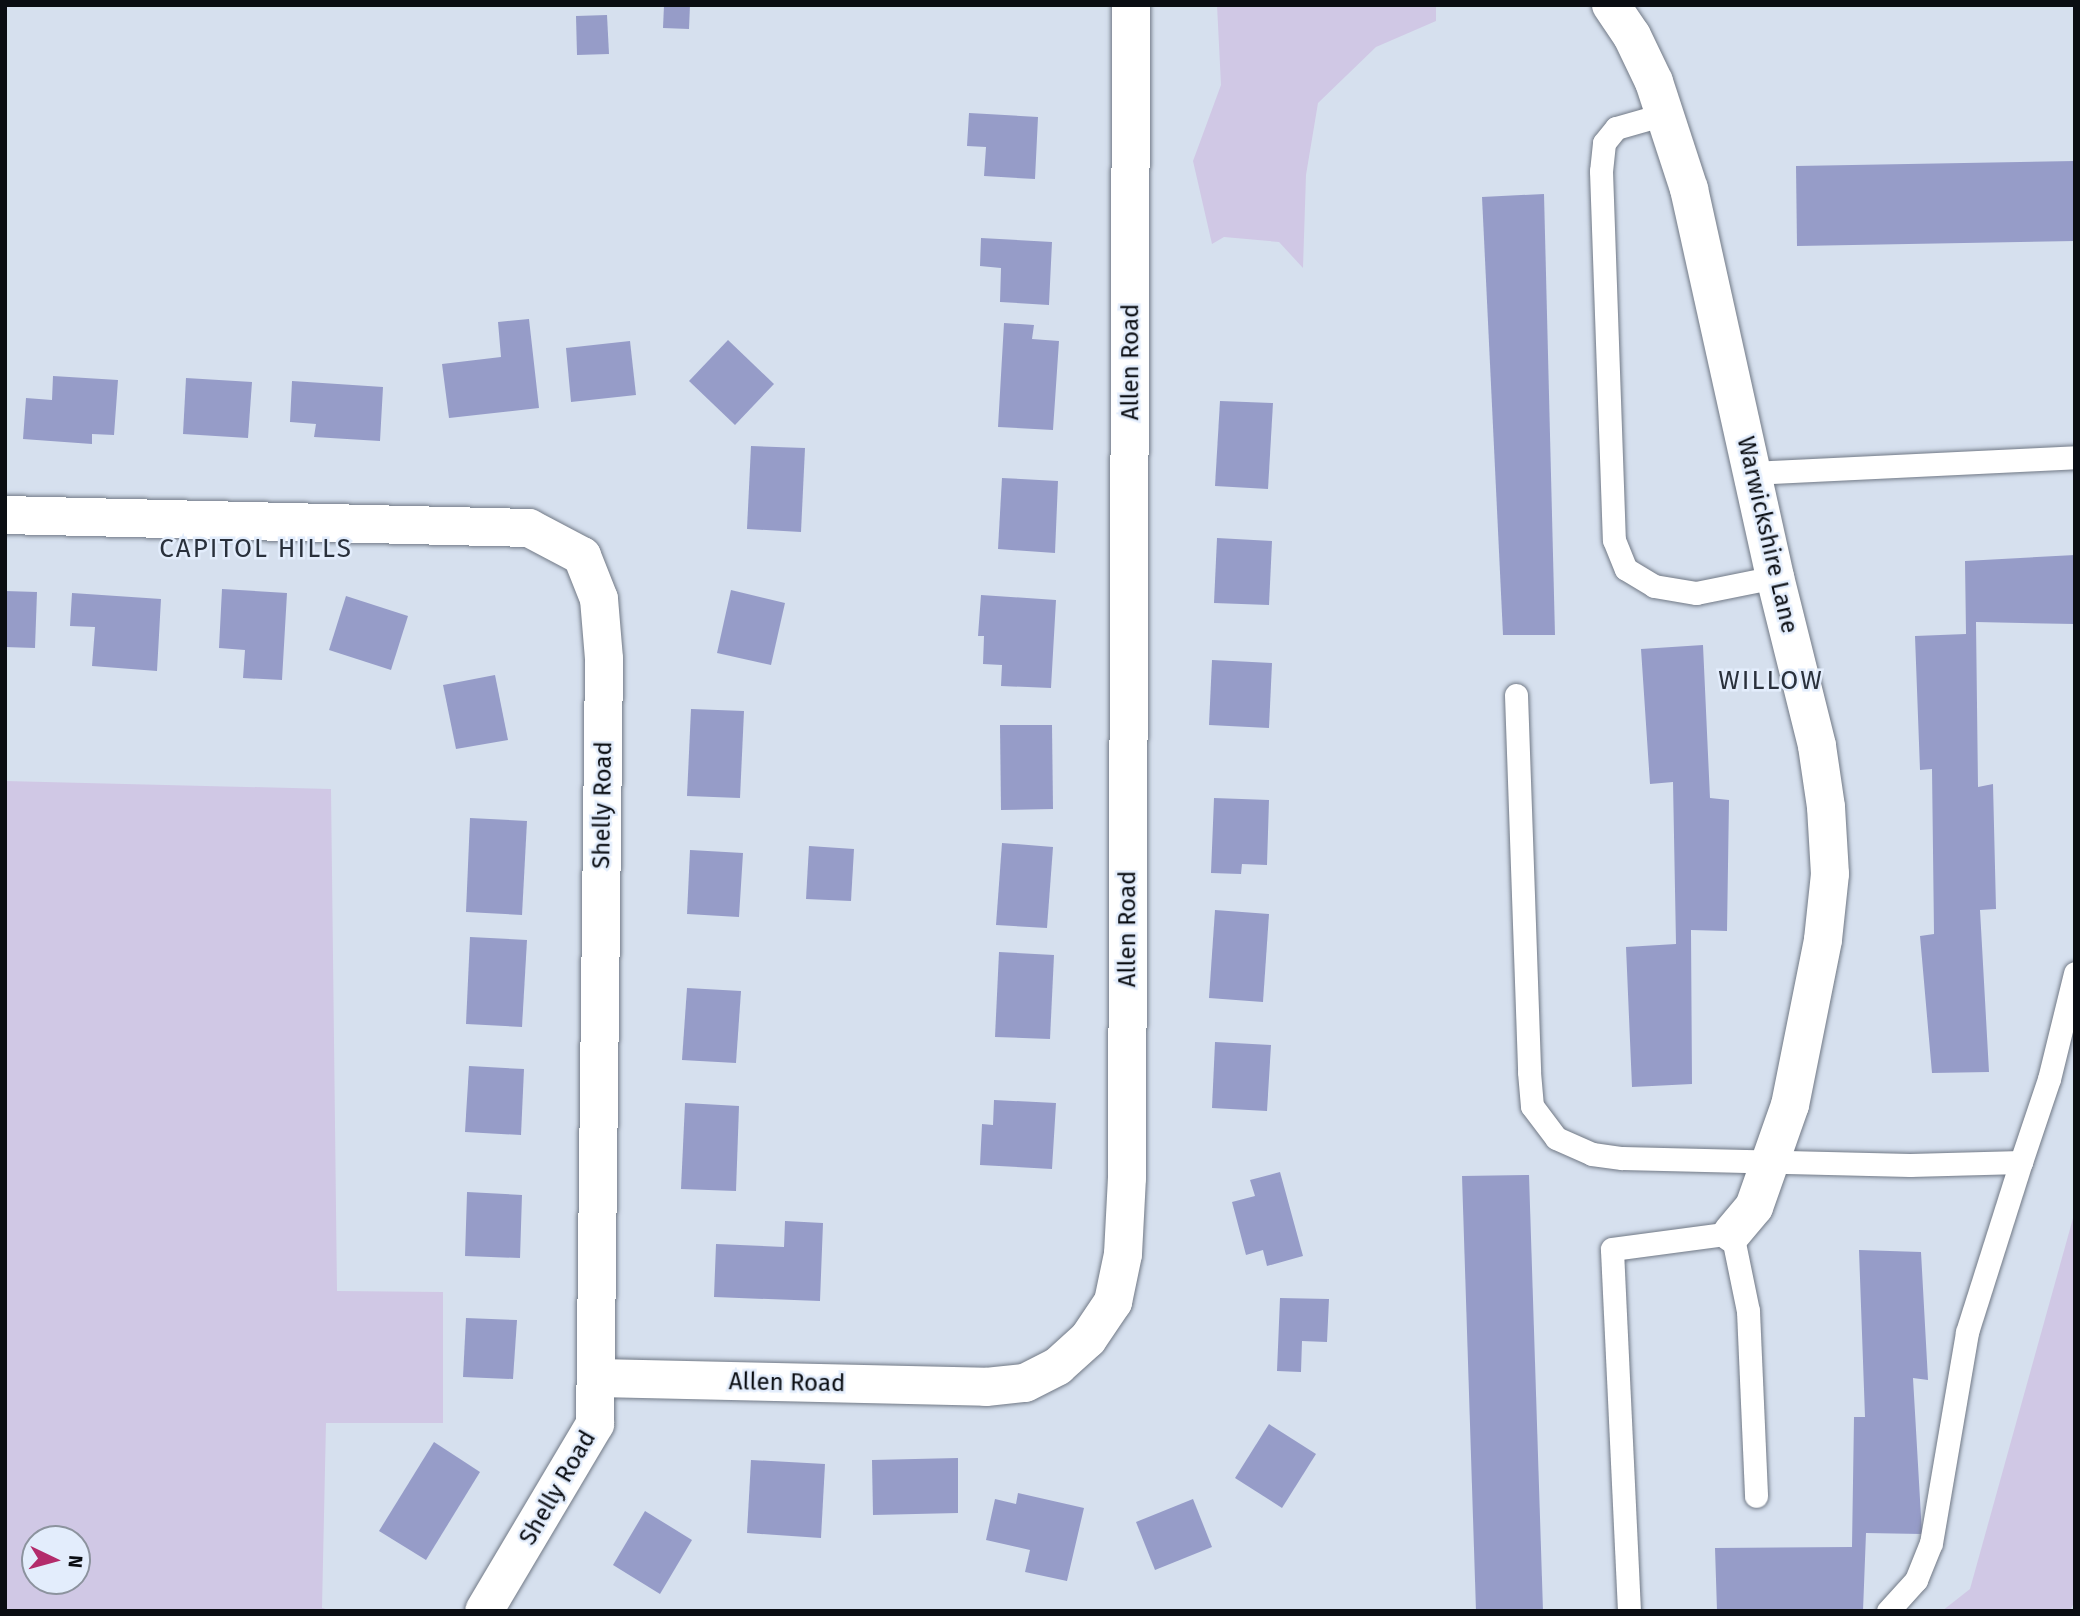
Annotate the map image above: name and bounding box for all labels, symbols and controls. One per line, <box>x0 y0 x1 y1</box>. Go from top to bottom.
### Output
street label: Allen Road <box>1117 304 1145 420</box>
street label: Warwickshire Lane <box>1730 434 1804 636</box>
district label: CAPITOL HILLS <box>161 533 351 565</box>
district label: WILLOW <box>1719 665 1823 697</box>
street label: Shelly Road <box>587 741 619 869</box>
street label: Allen Road <box>1114 871 1142 987</box>
street label: Allen Road <box>728 1368 846 1398</box>
street label: Shelly Road <box>514 1426 602 1550</box>
north arrow <box>21 1525 91 1595</box>
text: N <box>63 1554 87 1569</box>

